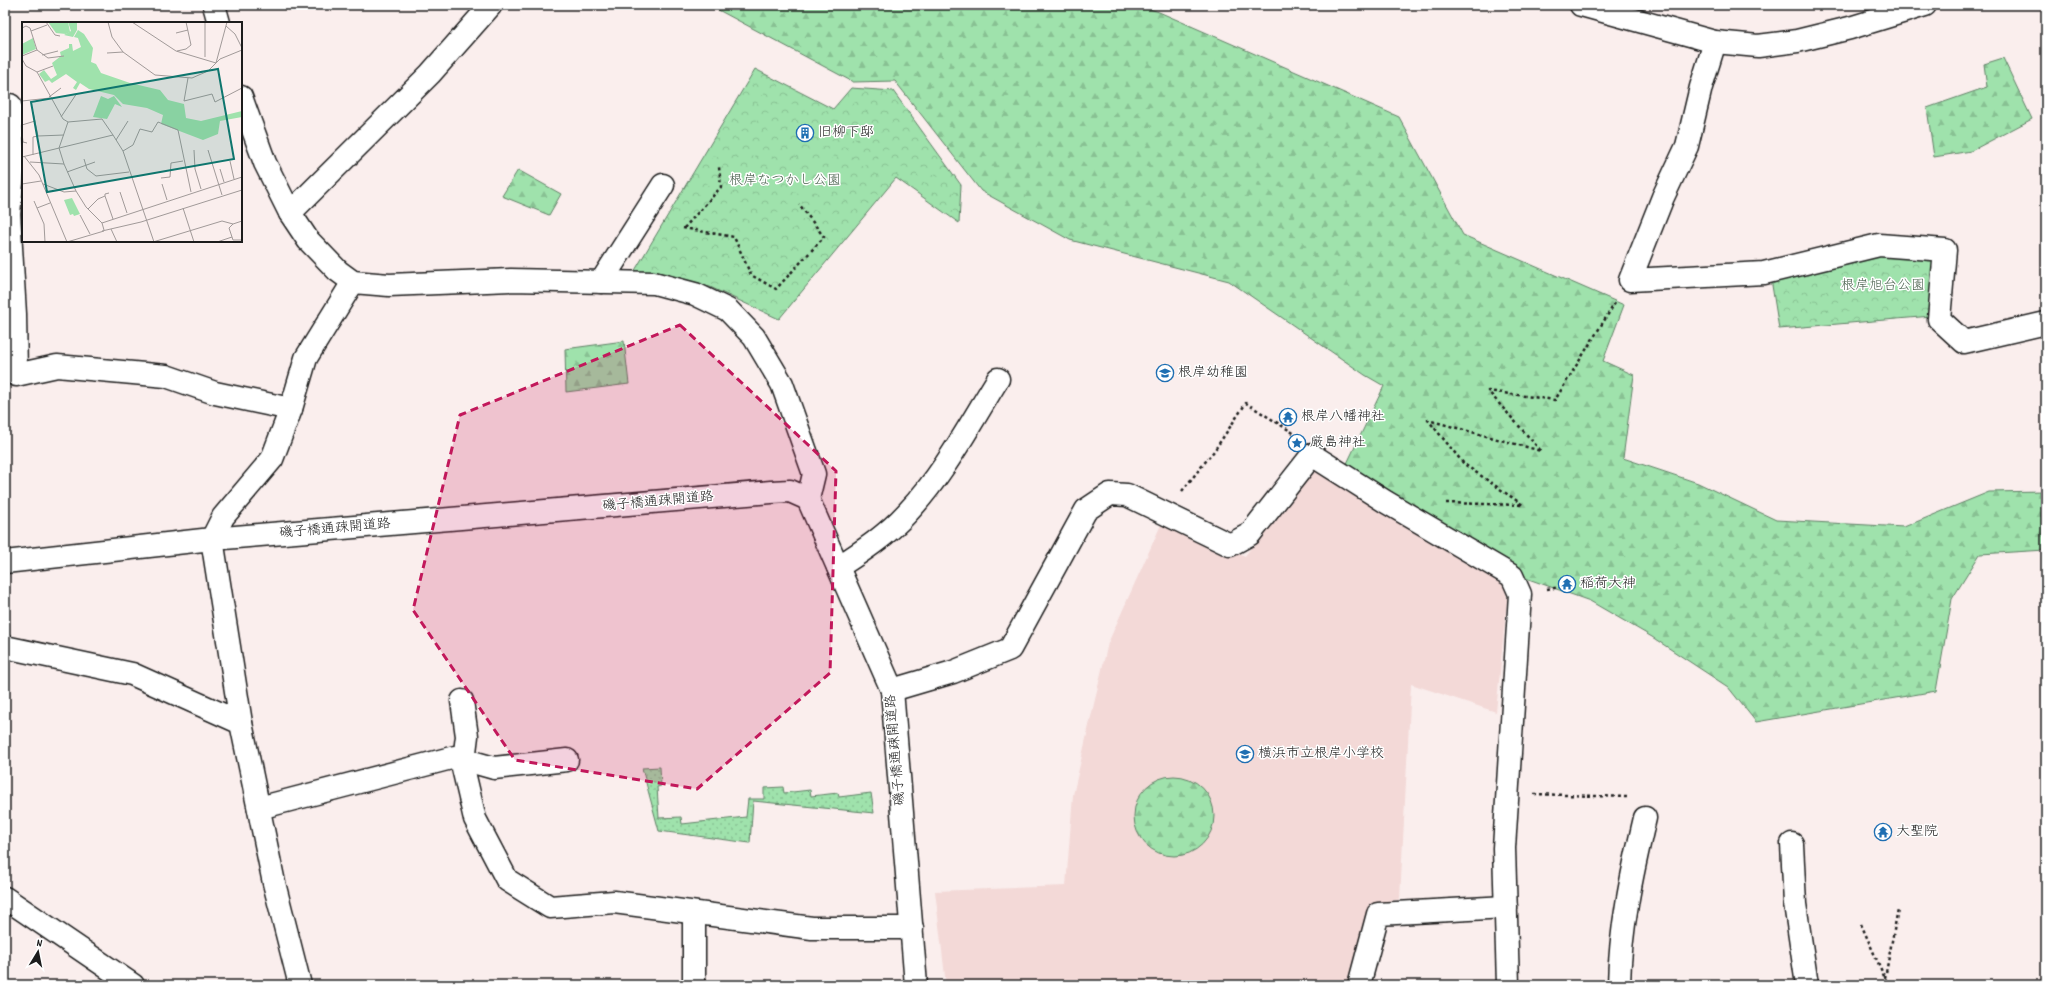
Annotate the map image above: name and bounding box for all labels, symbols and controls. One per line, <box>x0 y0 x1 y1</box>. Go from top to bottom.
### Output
inset map <box>22 22 242 242</box>
building icon: 旧柳下邸 <box>795 123 815 143</box>
place label: 旧柳下邸 <box>818 123 874 143</box>
park label: 根岸なつかし公園 <box>729 171 841 191</box>
park label: 根岸旭台公園 <box>1841 276 1925 296</box>
school or university icon: 根岸幼稚園 <box>1155 363 1175 383</box>
place label: 根岸幼稚園 <box>1178 363 1248 383</box>
temple icon: 根岸八幡神社 <box>1278 407 1298 427</box>
place label: 根岸八幡神社 <box>1301 407 1385 427</box>
place icon: 厳島神社 <box>1287 433 1307 453</box>
place label: 厳島神社 <box>1310 433 1366 453</box>
street label: 磯子橋通疎開道路 <box>601 487 715 517</box>
street label: 磯子橋通疎開道路 <box>278 514 392 544</box>
temple icon: 稲荷大神 <box>1557 574 1577 594</box>
place label: 稲荷大神 <box>1580 574 1636 594</box>
street label: 磯子橋通疎開道路 <box>881 693 911 807</box>
school or university icon: 横浜市立根岸小学校 <box>1235 744 1255 764</box>
place label: 横浜市立根岸小学校 <box>1258 744 1384 764</box>
temple icon: 大聖院 <box>1873 822 1893 842</box>
place label: 大聖院 <box>1896 822 1938 842</box>
north arrow <box>18 932 58 972</box>
text: N <box>35 936 44 953</box>

